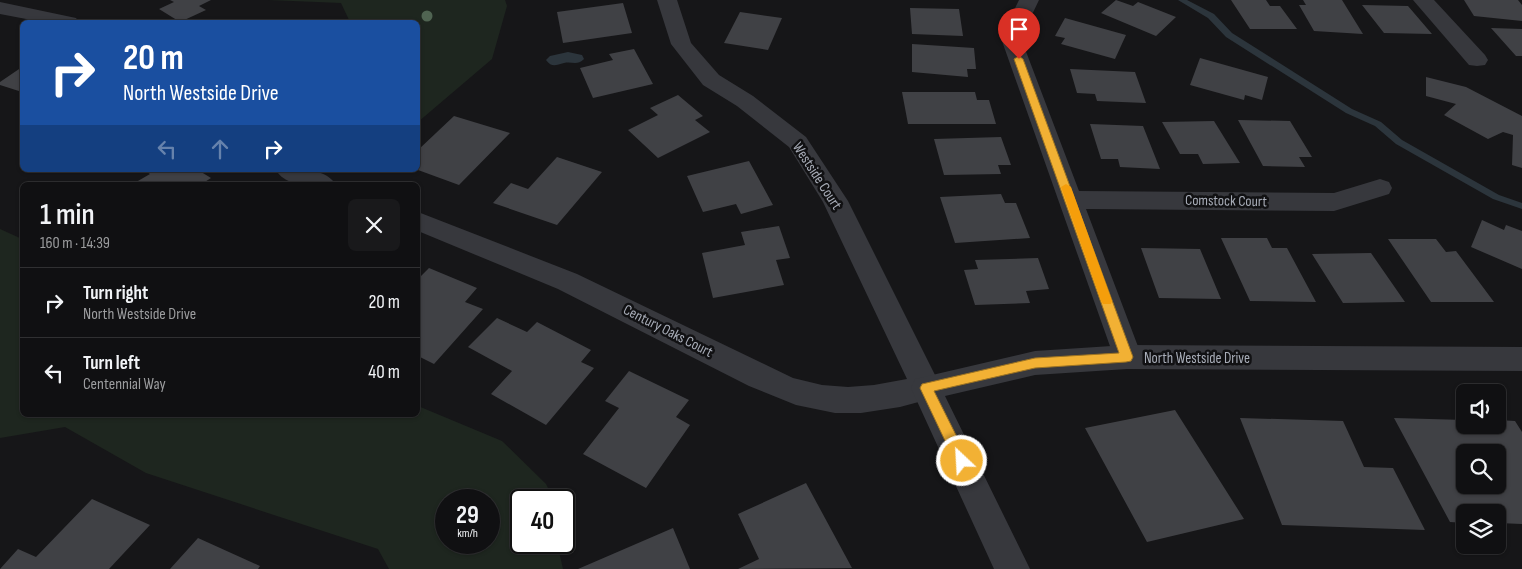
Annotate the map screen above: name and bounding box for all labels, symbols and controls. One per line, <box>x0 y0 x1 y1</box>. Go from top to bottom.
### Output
pin <box>998 8 1040 59</box>
icon: arrive <box>1005 15 1033 43</box>
text: 20 m <box>123 37 184 80</box>
icon: right <box>40 40 105 105</box>
text: North Westside Drive <box>123 80 279 107</box>
icon: left <box>153 135 181 163</box>
icon: ahead <box>206 135 234 163</box>
icon: right <box>259 135 287 163</box>
street label: Westside Court <box>788 139 846 214</box>
street label: Comstock Court <box>1185 191 1268 211</box>
text: 1 min <box>40 197 95 233</box>
button: close <box>348 199 400 251</box>
text: 160 m · 14:39 <box>40 234 110 253</box>
text: Turn right <box>83 282 148 305</box>
icon: right <box>40 289 68 317</box>
text: 20 m <box>368 291 400 314</box>
street label: Century Oaks Court <box>620 300 716 362</box>
text: North Westside Drive <box>83 305 196 324</box>
street label: North Westside Drive <box>1144 349 1250 368</box>
text: Turn left <box>83 352 140 375</box>
icon: left <box>40 359 68 387</box>
text: 40 m <box>368 361 400 384</box>
text: Centennial Way <box>83 375 166 394</box>
map controls <box>1456 384 1506 554</box>
button: sound <box>1456 384 1506 434</box>
position arrow <box>935 434 987 486</box>
button: search <box>1456 444 1506 494</box>
speed limit sign: 40 <box>510 489 575 554</box>
text: 29 <box>456 500 479 531</box>
button: layers <box>1456 504 1506 554</box>
text: km/h <box>457 526 478 541</box>

